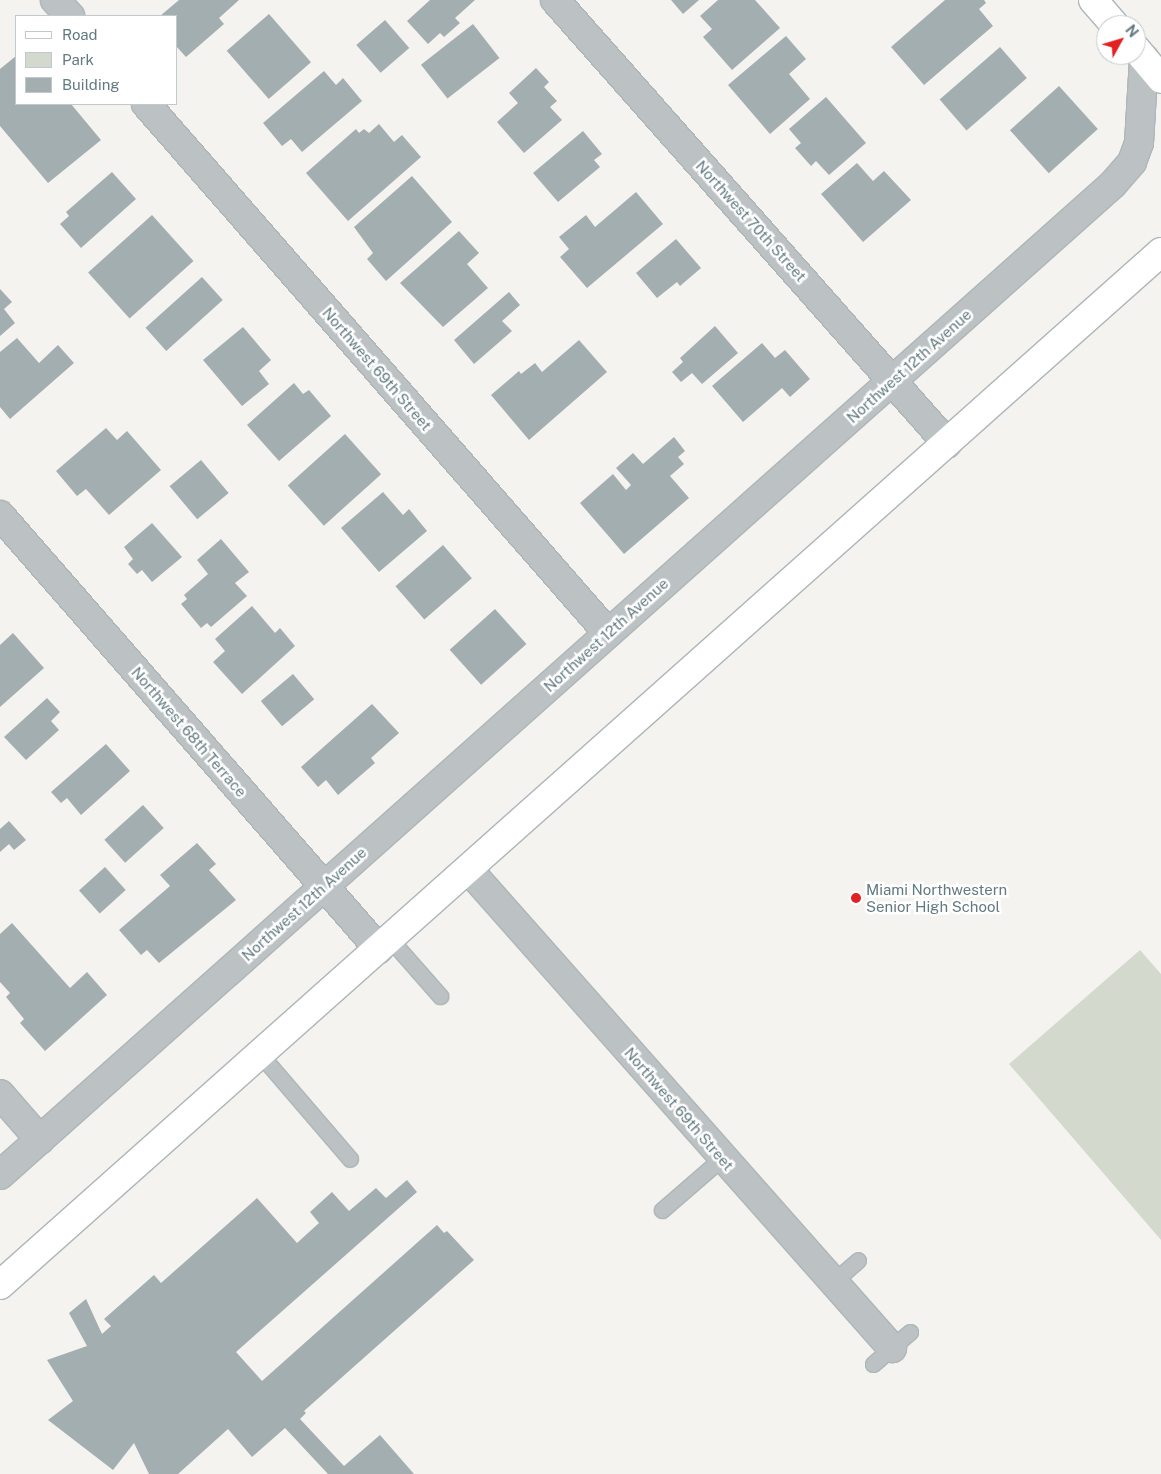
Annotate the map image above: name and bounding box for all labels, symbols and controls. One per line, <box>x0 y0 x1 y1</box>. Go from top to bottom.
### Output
legend <box>15 15 178 105</box>
north arrow <box>1096 15 1146 65</box>
text: N <box>1122 22 1142 40</box>
text: Road <box>62 26 98 43</box>
text: Park <box>62 51 94 68</box>
text: Building <box>62 76 120 93</box>
street label: Northwest 70th Street <box>692 157 810 285</box>
street label: Northwest 69th Street <box>319 304 435 434</box>
street label: Northwest 12th Avenue <box>843 305 975 427</box>
street label: Northwest 12th Avenue <box>540 574 672 696</box>
street label: Northwest 68th Terrace <box>128 663 250 801</box>
street label: Northwest 12th Avenue <box>238 843 370 965</box>
place label: Miami Northwestern Senior High School <box>866 880 1007 915</box>
marker: Miami Northwestern Senior High School <box>850 892 862 904</box>
street label: Northwest 69th Street <box>621 1044 737 1174</box>

